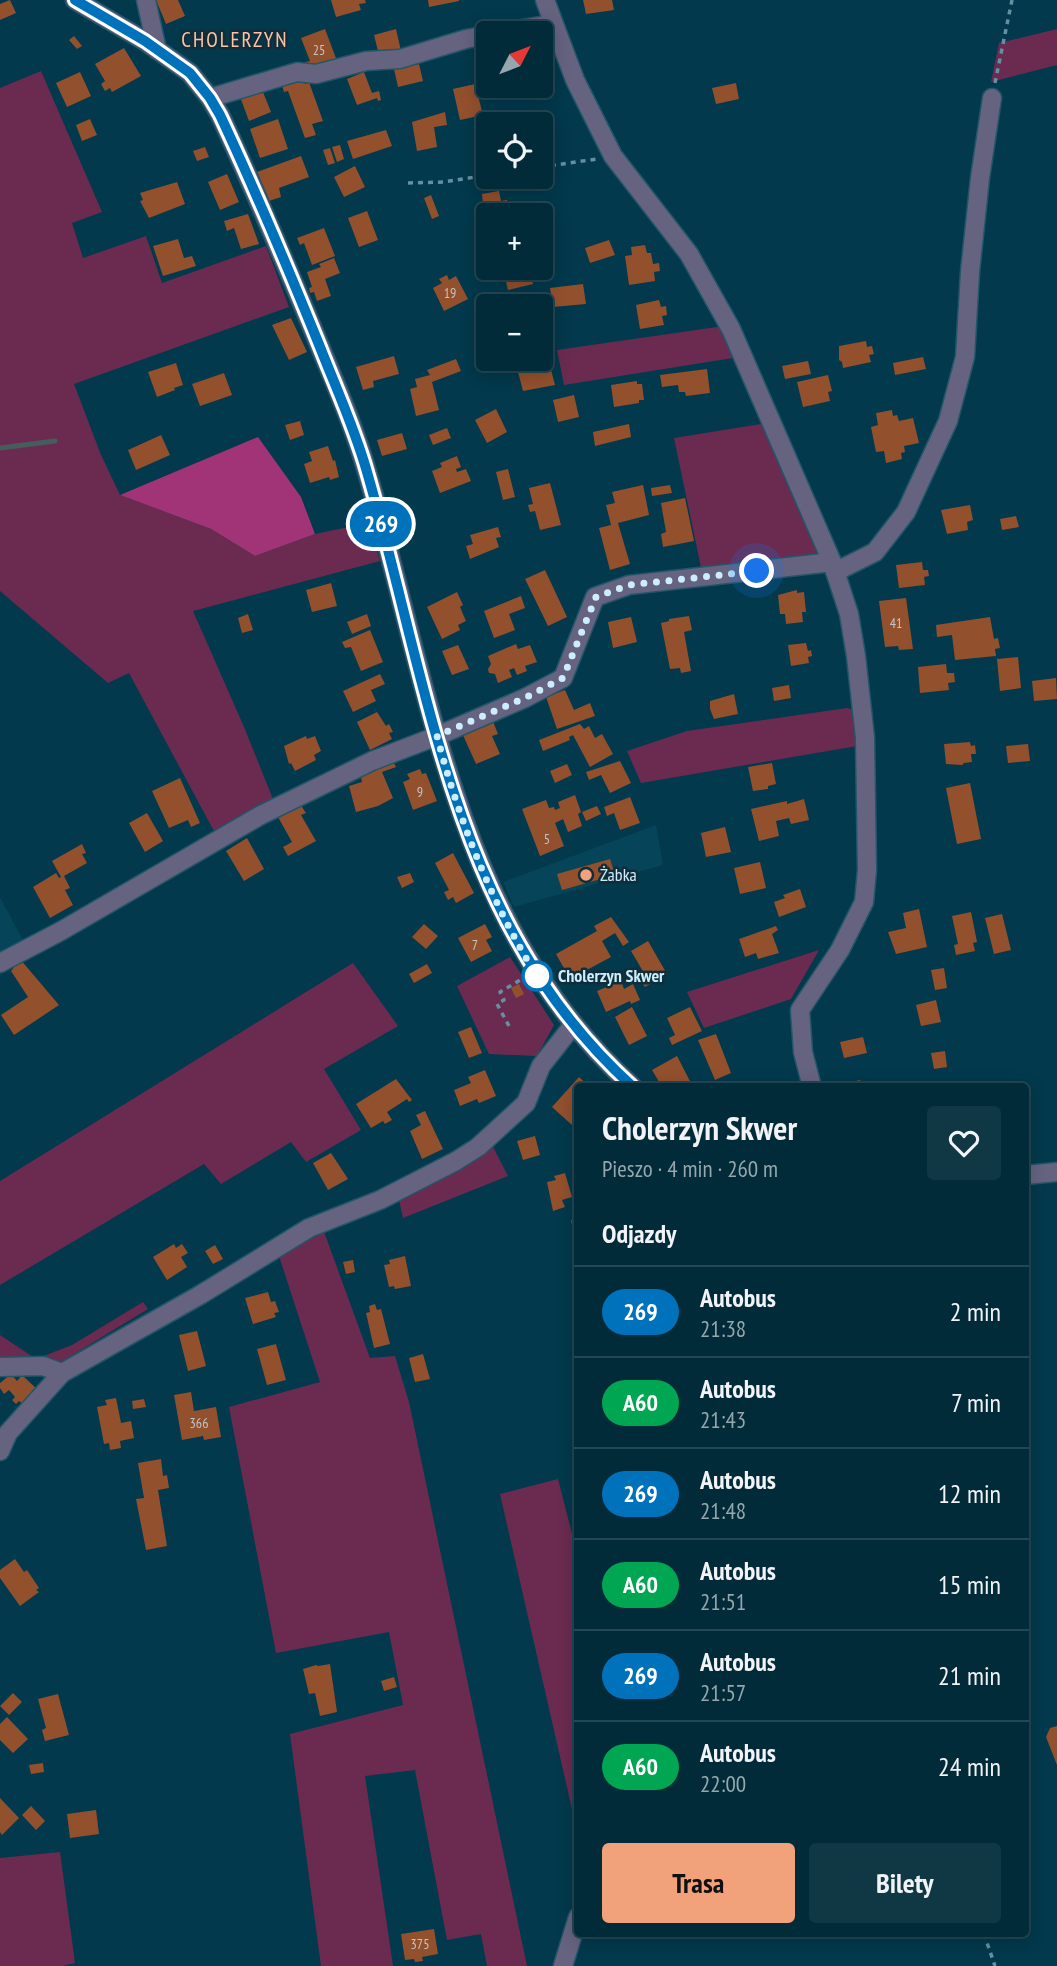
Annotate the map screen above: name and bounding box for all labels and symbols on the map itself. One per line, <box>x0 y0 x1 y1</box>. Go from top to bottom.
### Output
north arrow <box>476 21 553 98</box>
district label: CHOLERZYN <box>181 26 289 53</box>
house number: 25 <box>313 41 325 59</box>
house number: 19 <box>444 284 456 302</box>
line badge: 269 <box>341 501 421 547</box>
your location <box>739 553 774 588</box>
house number: 41 <box>890 614 902 632</box>
house number: 9 <box>417 783 423 801</box>
house number: 5 <box>544 830 550 848</box>
place label: Żabka <box>600 863 637 886</box>
marker: Żabka <box>578 867 594 883</box>
house number: 7 <box>472 936 478 954</box>
marker: Cholerzyn Skwer <box>522 961 552 991</box>
place label: Cholerzyn Skwer <box>558 964 665 987</box>
house number: 366 <box>190 1414 208 1432</box>
house number: 375 <box>411 1935 429 1953</box>

